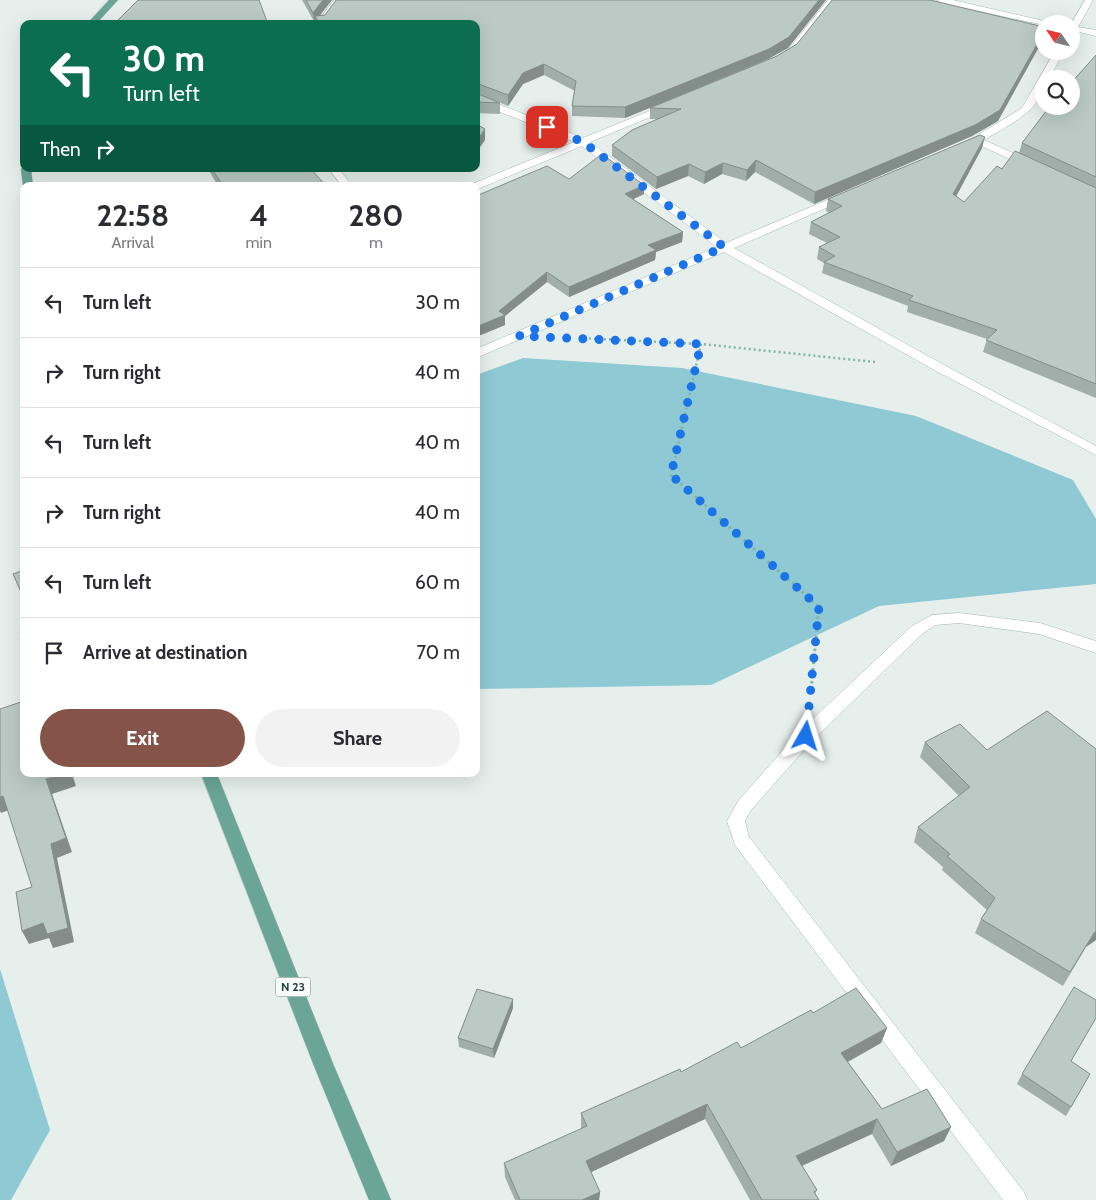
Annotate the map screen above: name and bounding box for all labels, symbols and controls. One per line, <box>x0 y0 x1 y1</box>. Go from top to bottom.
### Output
north arrow <box>1035 15 1080 60</box>
map controls <box>1035 15 1080 115</box>
text: 30 m <box>123 37 205 80</box>
icon: left <box>40 40 105 105</box>
button: search <box>1035 70 1080 115</box>
text: Turn left <box>123 80 200 107</box>
pin <box>526 106 568 148</box>
icon: arrive <box>533 113 561 141</box>
icon: right <box>91 135 119 163</box>
text: Then <box>40 138 81 161</box>
text: 22:58 <box>96 197 169 234</box>
text: 4 <box>249 197 268 234</box>
text: 280 <box>348 197 404 234</box>
text: Arrival <box>111 233 154 252</box>
text: min <box>246 233 272 252</box>
text: m <box>369 233 383 252</box>
icon: left <box>40 289 68 317</box>
text: Turn left <box>83 291 151 314</box>
text: 30 m <box>416 291 460 314</box>
icon: right <box>40 359 68 387</box>
text: Turn right <box>83 361 161 384</box>
text: 40 m <box>415 361 460 384</box>
icon: left <box>40 429 68 457</box>
text: Turn left <box>83 431 151 454</box>
text: 40 m <box>415 431 460 454</box>
icon: right <box>40 499 68 527</box>
text: Turn right <box>83 501 161 524</box>
text: 40 m <box>415 501 460 524</box>
icon: left <box>40 569 68 597</box>
text: Turn left <box>83 571 151 594</box>
text: 60 m <box>415 571 460 594</box>
icon: arrive <box>40 639 68 667</box>
text: Arrive at destination <box>83 641 247 664</box>
text: 70 m <box>416 641 460 664</box>
button: Exit <box>40 709 245 767</box>
button: Share <box>255 709 460 767</box>
position arrow <box>779 709 831 761</box>
road number: N 23 <box>276 978 310 996</box>

